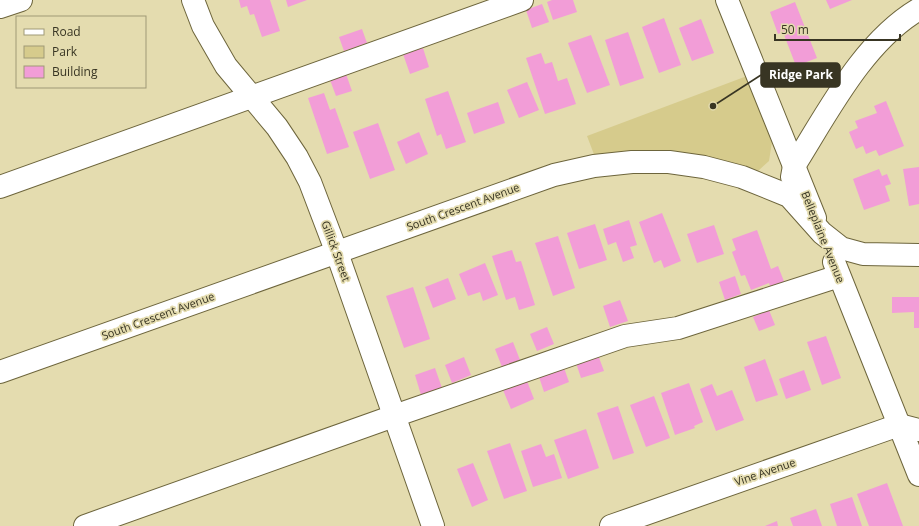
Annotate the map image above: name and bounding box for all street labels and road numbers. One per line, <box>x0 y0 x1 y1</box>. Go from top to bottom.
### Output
street label: South Crescent Avenue <box>404 179 521 234</box>
street label: Belleplaine Avenue <box>798 189 849 285</box>
street label: Gillick Street <box>319 218 354 283</box>
street label: South Crescent Avenue <box>99 288 216 343</box>
street label: Vine Avenue <box>732 454 797 489</box>

